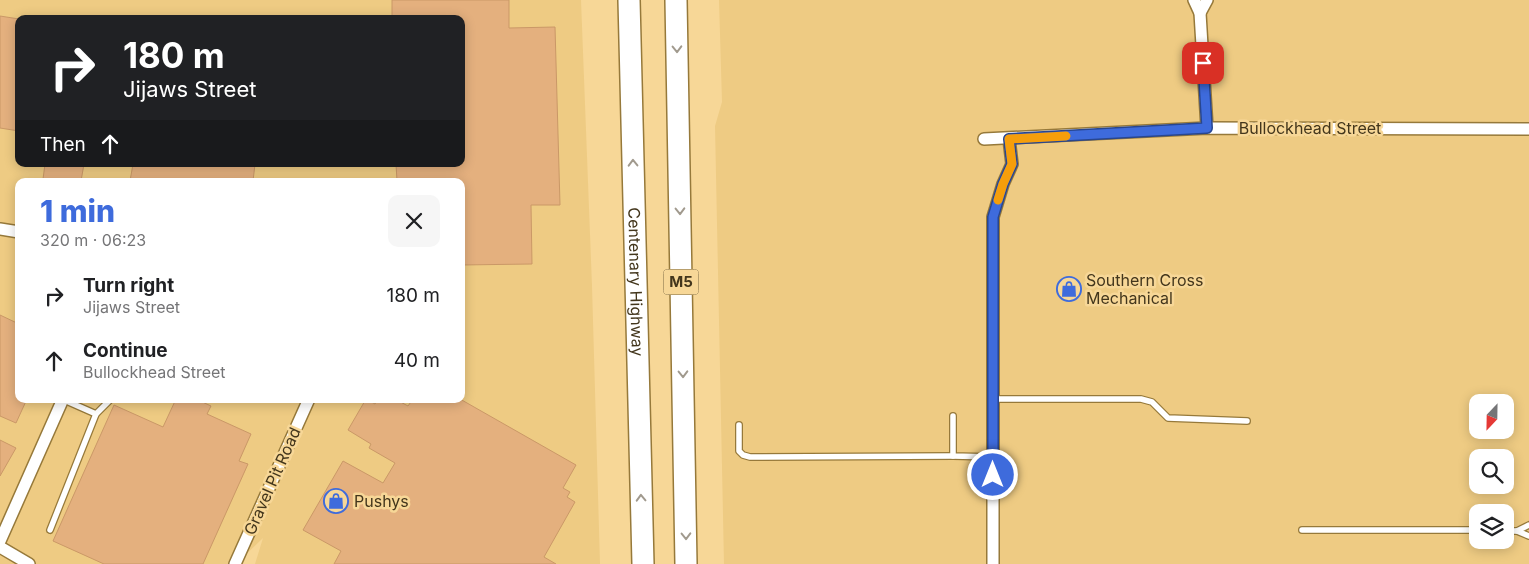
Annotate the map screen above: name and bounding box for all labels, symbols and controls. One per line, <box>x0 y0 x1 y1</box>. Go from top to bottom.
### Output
text: 180 m <box>123 34 225 76</box>
icon: right <box>40 35 105 100</box>
pin <box>1182 42 1224 84</box>
one-way arrow <box>672 45 682 53</box>
icon: arrive <box>1189 49 1217 77</box>
text: Jijaws Street <box>123 76 256 102</box>
street label: Bullockhead Street <box>1239 118 1381 138</box>
icon: ahead <box>96 130 124 158</box>
text: Then <box>40 133 86 156</box>
one-way arrow <box>628 159 638 166</box>
text: 1 min <box>40 193 115 229</box>
button: close <box>388 195 440 247</box>
street label: Centenary Highway <box>624 207 648 357</box>
one-way arrow <box>675 208 685 215</box>
text: 320 m · 06:23 <box>40 230 146 250</box>
road number: M5 <box>664 270 698 294</box>
place label: Southern Cross Mechanical <box>1086 270 1204 308</box>
text: Turn right <box>83 274 174 297</box>
shop icon: Southern Cross Mechanical <box>1056 276 1082 302</box>
icon: right <box>40 282 68 310</box>
text: 180 m <box>387 284 440 307</box>
text: Jijaws Street <box>83 297 180 317</box>
text: Continue <box>83 339 168 362</box>
icon: ahead <box>40 347 68 375</box>
text: 40 m <box>394 349 440 372</box>
text: Bullockhead Street <box>83 362 226 382</box>
one-way arrow <box>678 370 688 378</box>
north arrow <box>1469 394 1514 439</box>
map controls <box>1469 394 1514 549</box>
street label: Gravel Pit Road <box>239 424 305 538</box>
position arrow <box>966 448 1018 500</box>
button: search <box>1469 449 1514 494</box>
shop icon: Pushys <box>323 488 349 514</box>
place label: Pushys <box>354 491 409 511</box>
one-way arrow <box>636 494 647 502</box>
button: layers <box>1469 504 1514 549</box>
one-way arrow <box>680 532 691 540</box>

